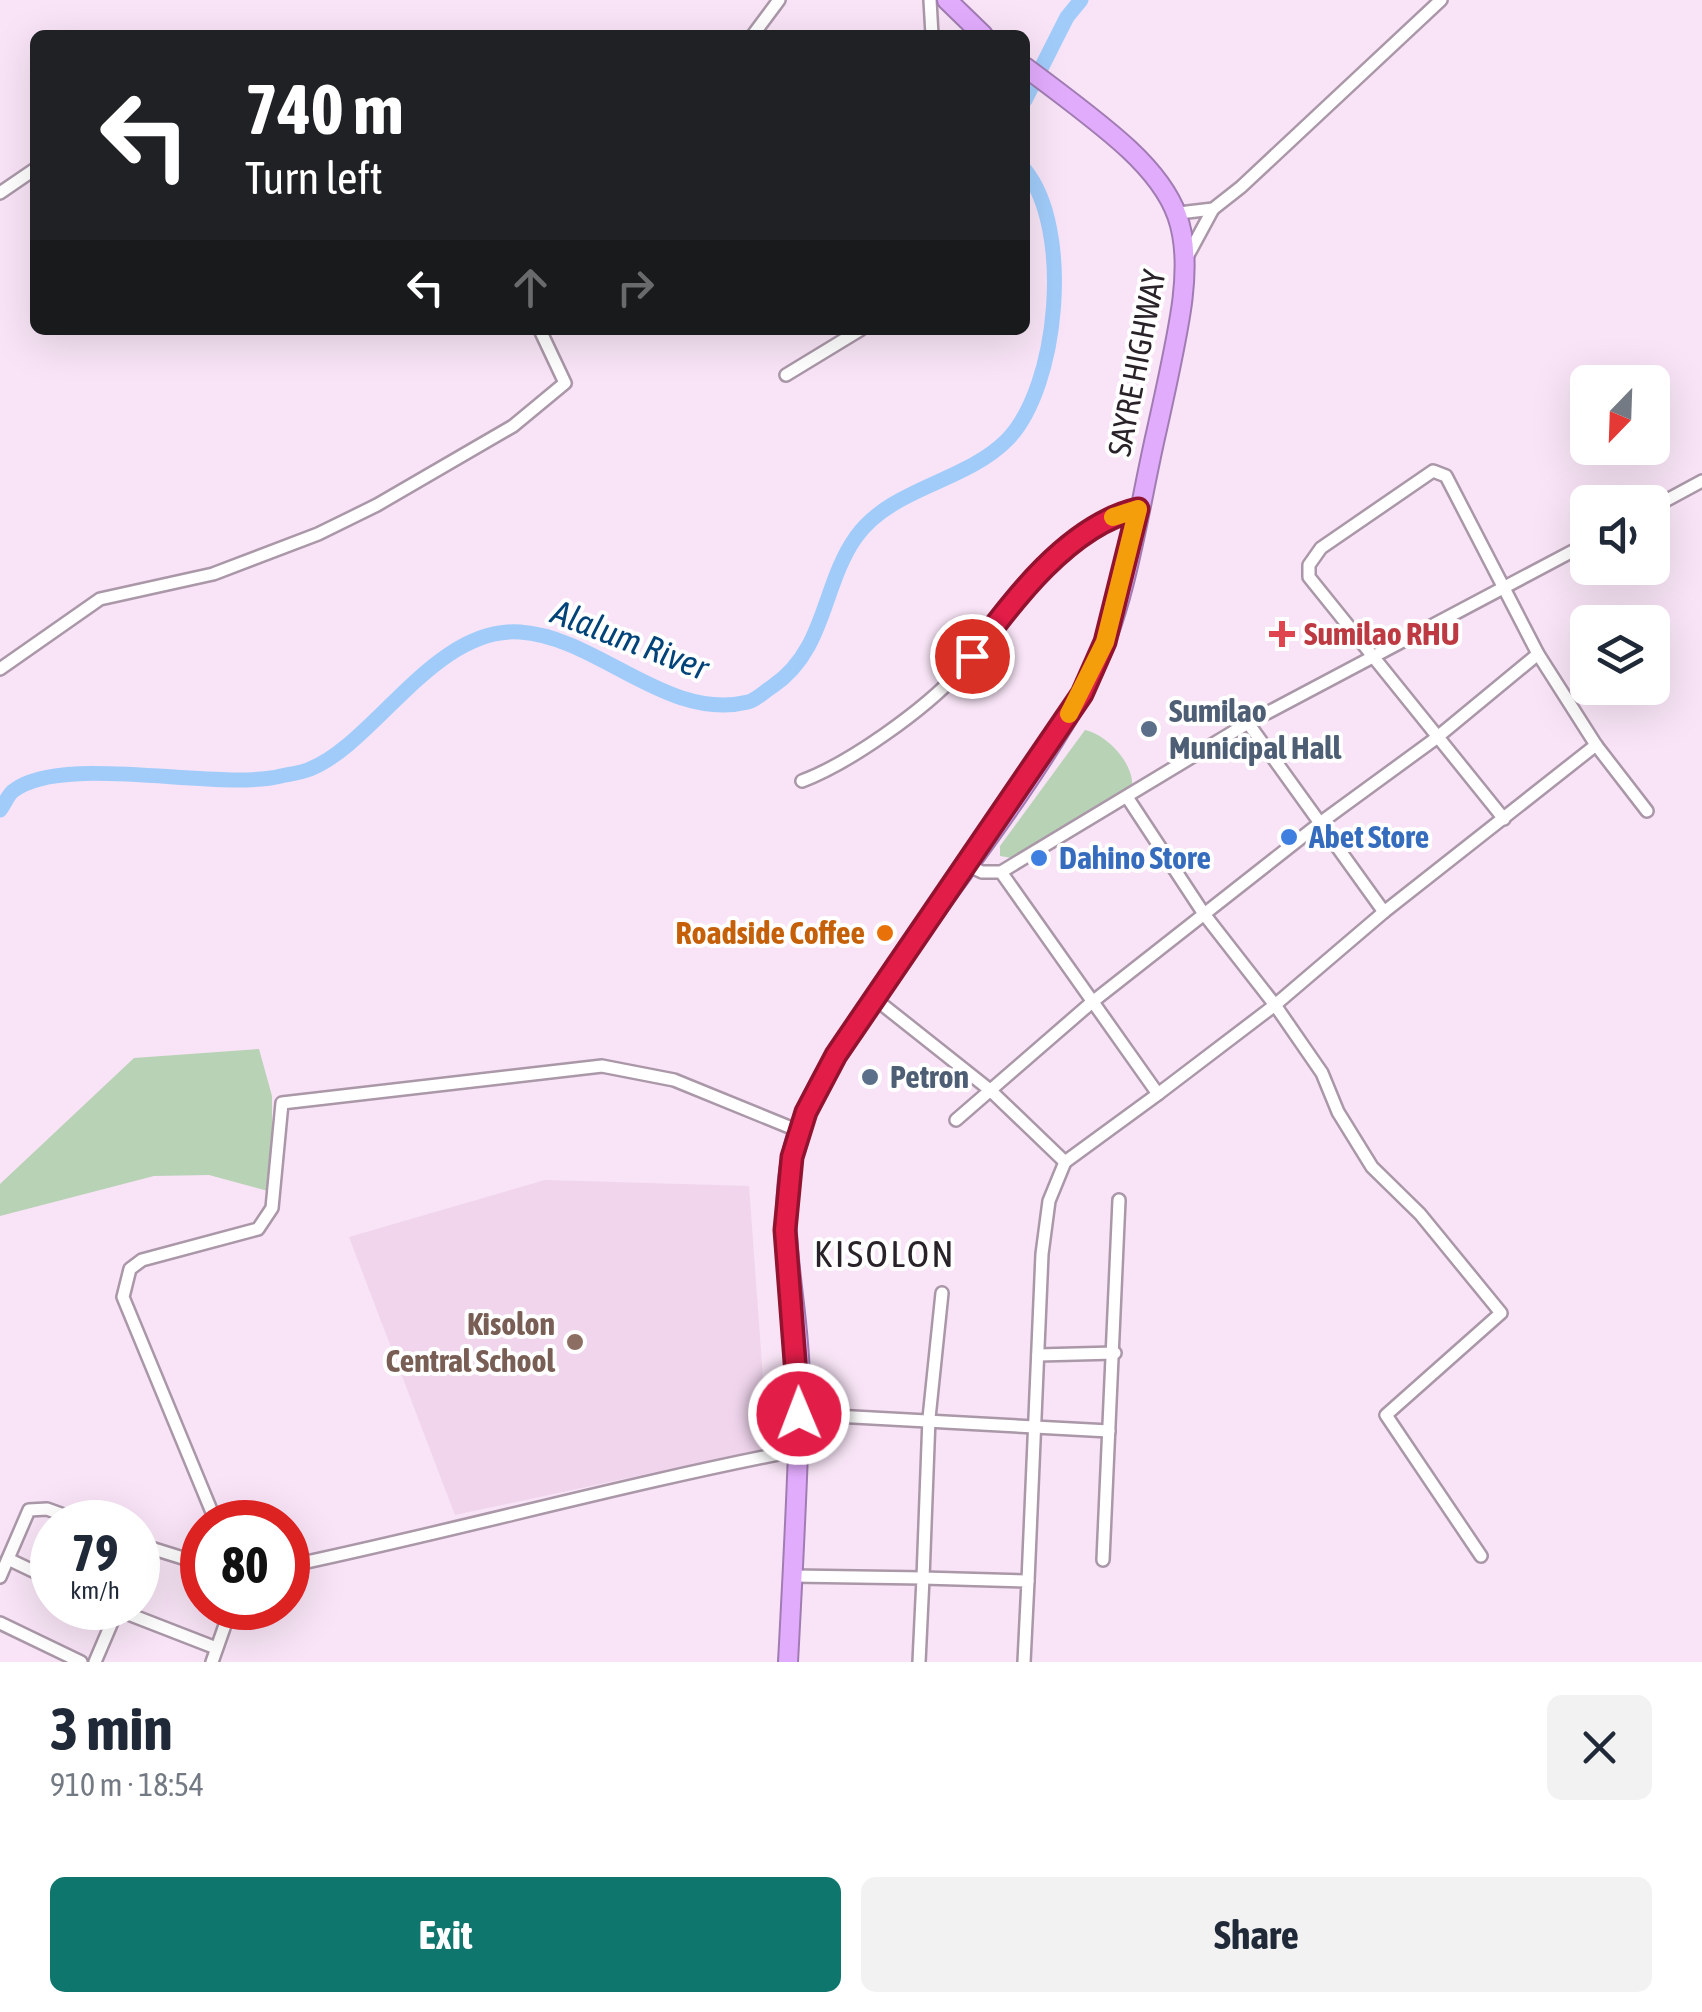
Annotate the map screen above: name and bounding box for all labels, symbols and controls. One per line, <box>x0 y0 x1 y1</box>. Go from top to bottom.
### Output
text: 740 m <box>245 69 404 149</box>
icon: left <box>80 70 210 200</box>
text: Turn left <box>245 152 383 204</box>
icon: left <box>398 260 453 315</box>
icon: ahead <box>503 260 558 315</box>
icon: right <box>608 260 663 315</box>
street label: SAYRE HIGHWAY <box>1100 266 1173 459</box>
north arrow <box>1570 365 1670 465</box>
map controls <box>1570 365 1670 705</box>
button: sound <box>1570 485 1670 585</box>
water label: Alalum River <box>546 591 716 688</box>
button: layers <box>1570 605 1670 705</box>
pin <box>930 614 1015 699</box>
place label: Sumilao RHU <box>1304 615 1460 652</box>
marker: Sumilao RHU <box>1269 621 1295 647</box>
icon: arrive <box>945 629 1000 684</box>
place label: Sumilao Municipal Hall <box>1169 692 1342 766</box>
marker: Sumilao Municipal Hall <box>1138 718 1160 740</box>
place label: Abet Store <box>1308 818 1429 855</box>
marker: Abet Store <box>1278 826 1300 848</box>
place label: Dahino Store <box>1059 839 1211 876</box>
marker: Dahino Store <box>1028 847 1050 869</box>
place label: Roadside Coffee <box>675 914 865 951</box>
marker: Roadside Coffee <box>874 922 896 944</box>
place label: Petron <box>890 1058 969 1095</box>
marker: Petron <box>859 1066 881 1088</box>
district label: KISOLON <box>814 1232 956 1275</box>
place label: Kisolon Central School <box>385 1305 556 1379</box>
marker: Kisolon Central School <box>564 1331 586 1353</box>
position arrow <box>747 1362 851 1466</box>
speed limit sign: 80 <box>180 1500 310 1630</box>
text: 79 <box>71 1524 118 1582</box>
text: km/h <box>70 1576 120 1604</box>
text: 3 min <box>50 1694 173 1763</box>
button: close <box>1547 1695 1652 1800</box>
text: 910 m · 18:54 <box>50 1766 204 1803</box>
button: Exit <box>50 1877 841 1992</box>
button: Share <box>861 1877 1652 1992</box>

